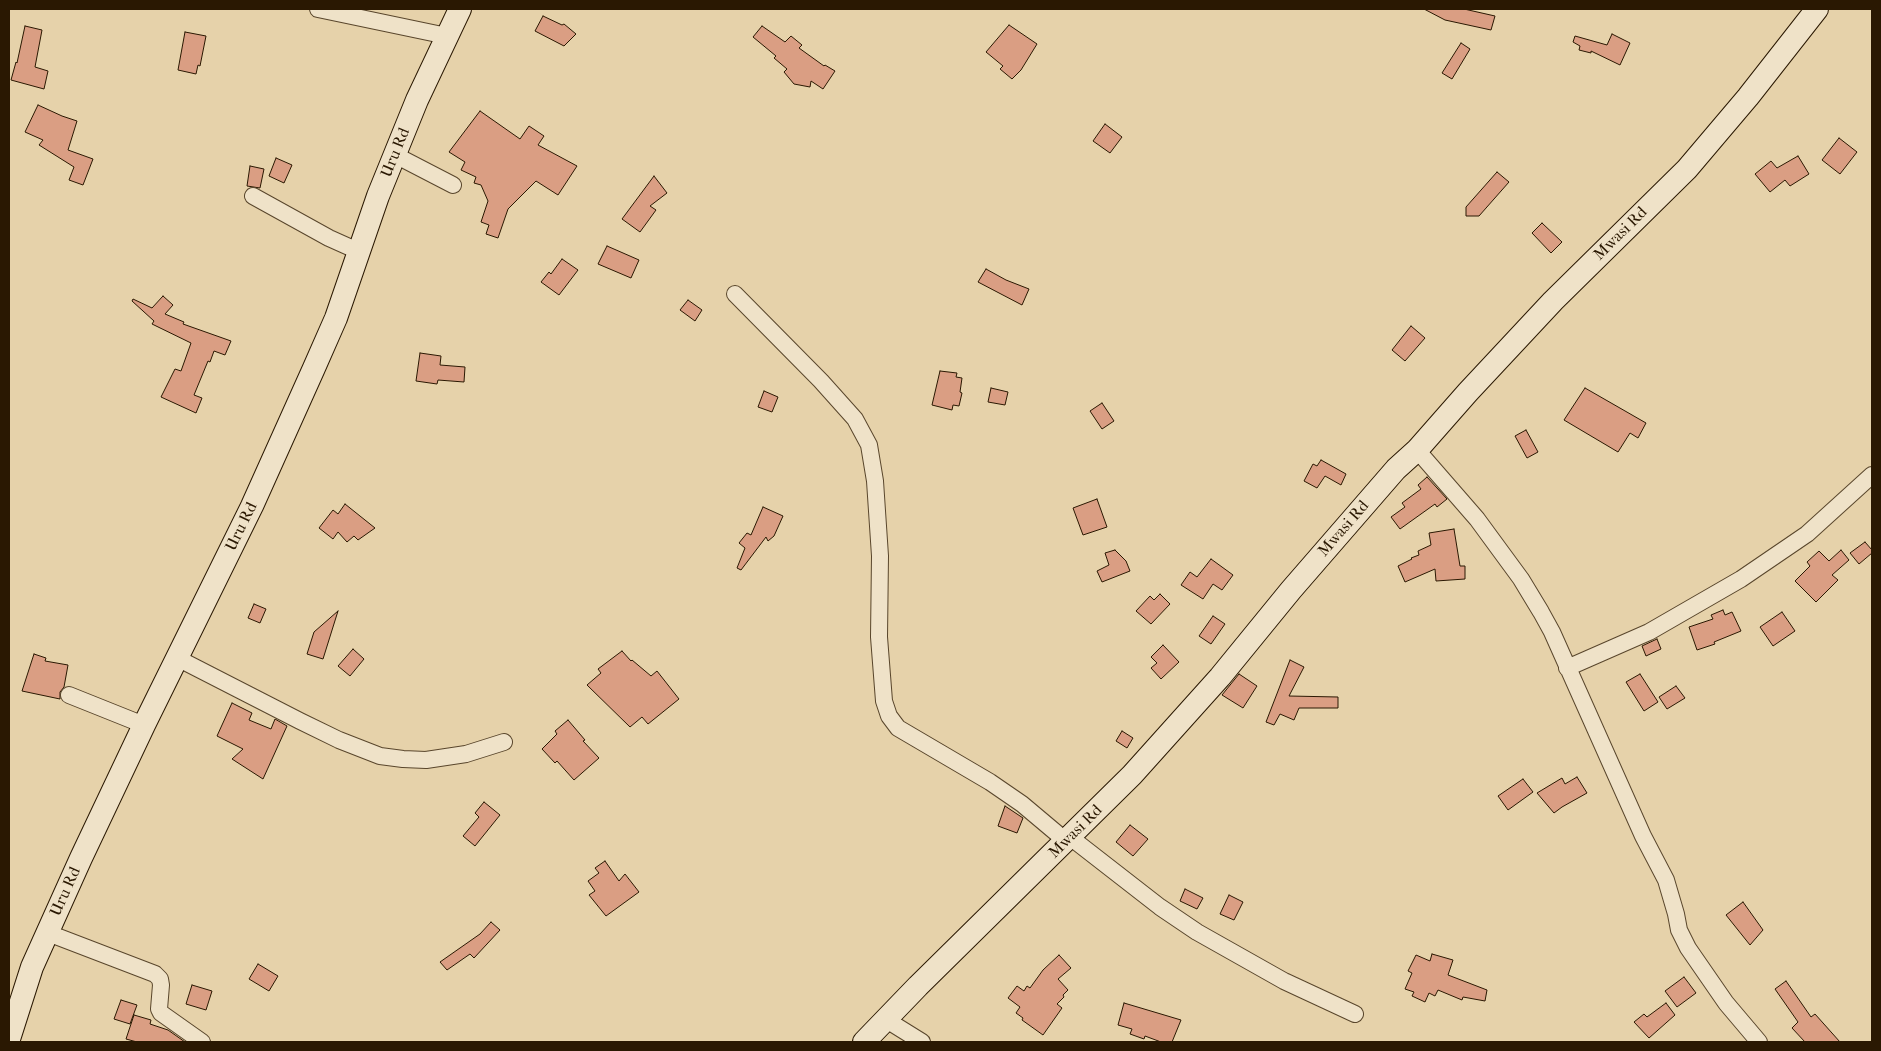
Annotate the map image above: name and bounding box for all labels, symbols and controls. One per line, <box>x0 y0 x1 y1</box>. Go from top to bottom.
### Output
street label: Uru Rd <box>377 125 415 181</box>
street label: Mwasi Rd <box>1590 203 1652 265</box>
street label: Mwasi Rd <box>1315 497 1373 561</box>
street label: Uru Rd <box>222 499 262 555</box>
street label: Mwasi Rd <box>1045 801 1107 863</box>
street label: Uru Rd <box>47 864 85 920</box>

